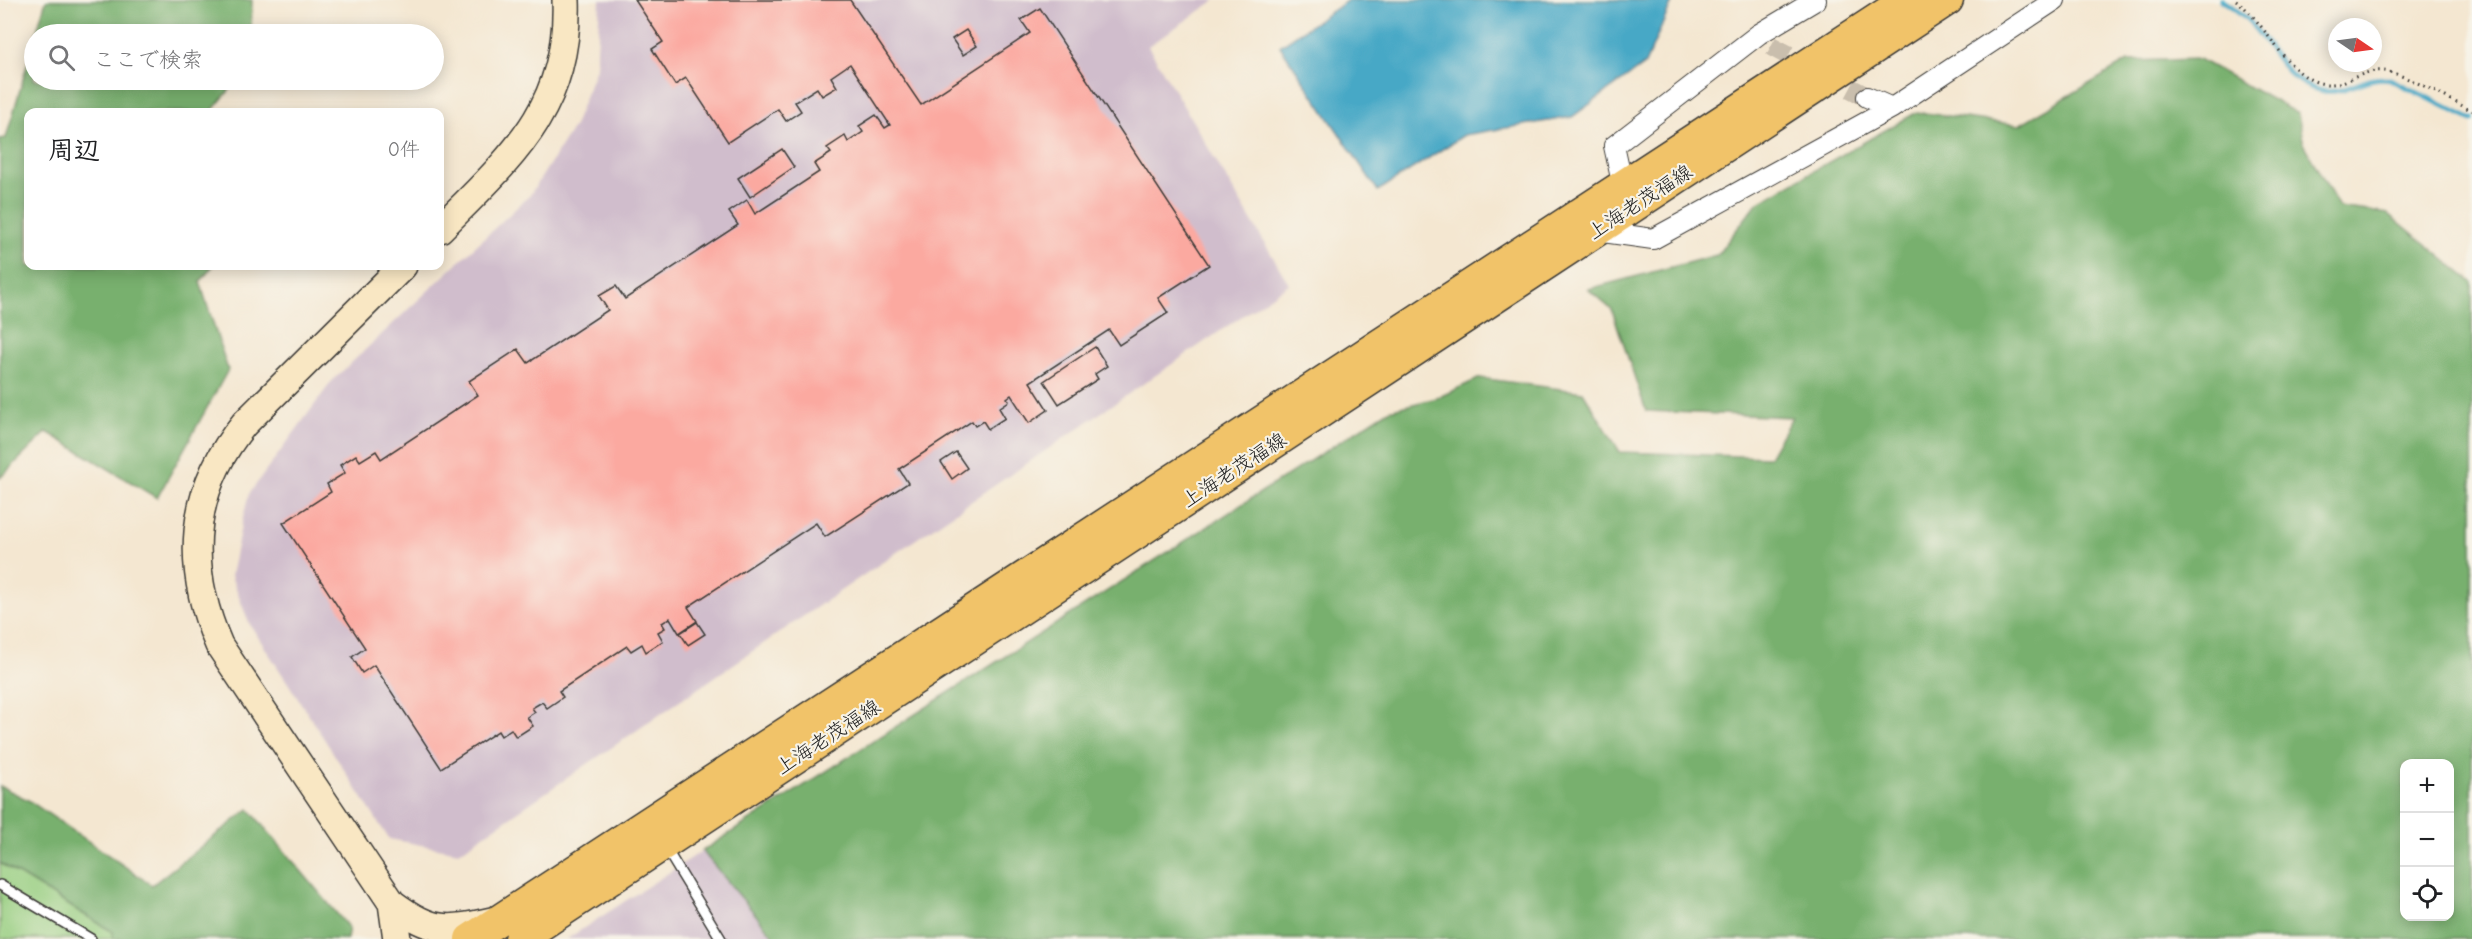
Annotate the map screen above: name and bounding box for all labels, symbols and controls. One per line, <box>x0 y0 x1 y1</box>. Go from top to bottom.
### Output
north arrow <box>2328 18 2382 72</box>
search box <box>24 24 444 90</box>
icon: search <box>45 41 78 74</box>
text: ここで検索 <box>93 47 203 73</box>
text: 周辺 <box>48 136 100 166</box>
text: 0件 <box>388 138 420 161</box>
street label: 上海老茂福線 <box>1583 160 1697 244</box>
street label: 上海老茂福線 <box>1177 428 1291 512</box>
street label: 上海老茂福線 <box>771 695 885 779</box>
map controls <box>2400 759 2454 921</box>
button: + <box>2400 759 2454 813</box>
button: − <box>2400 813 2454 867</box>
button: locate <box>2400 867 2454 921</box>

